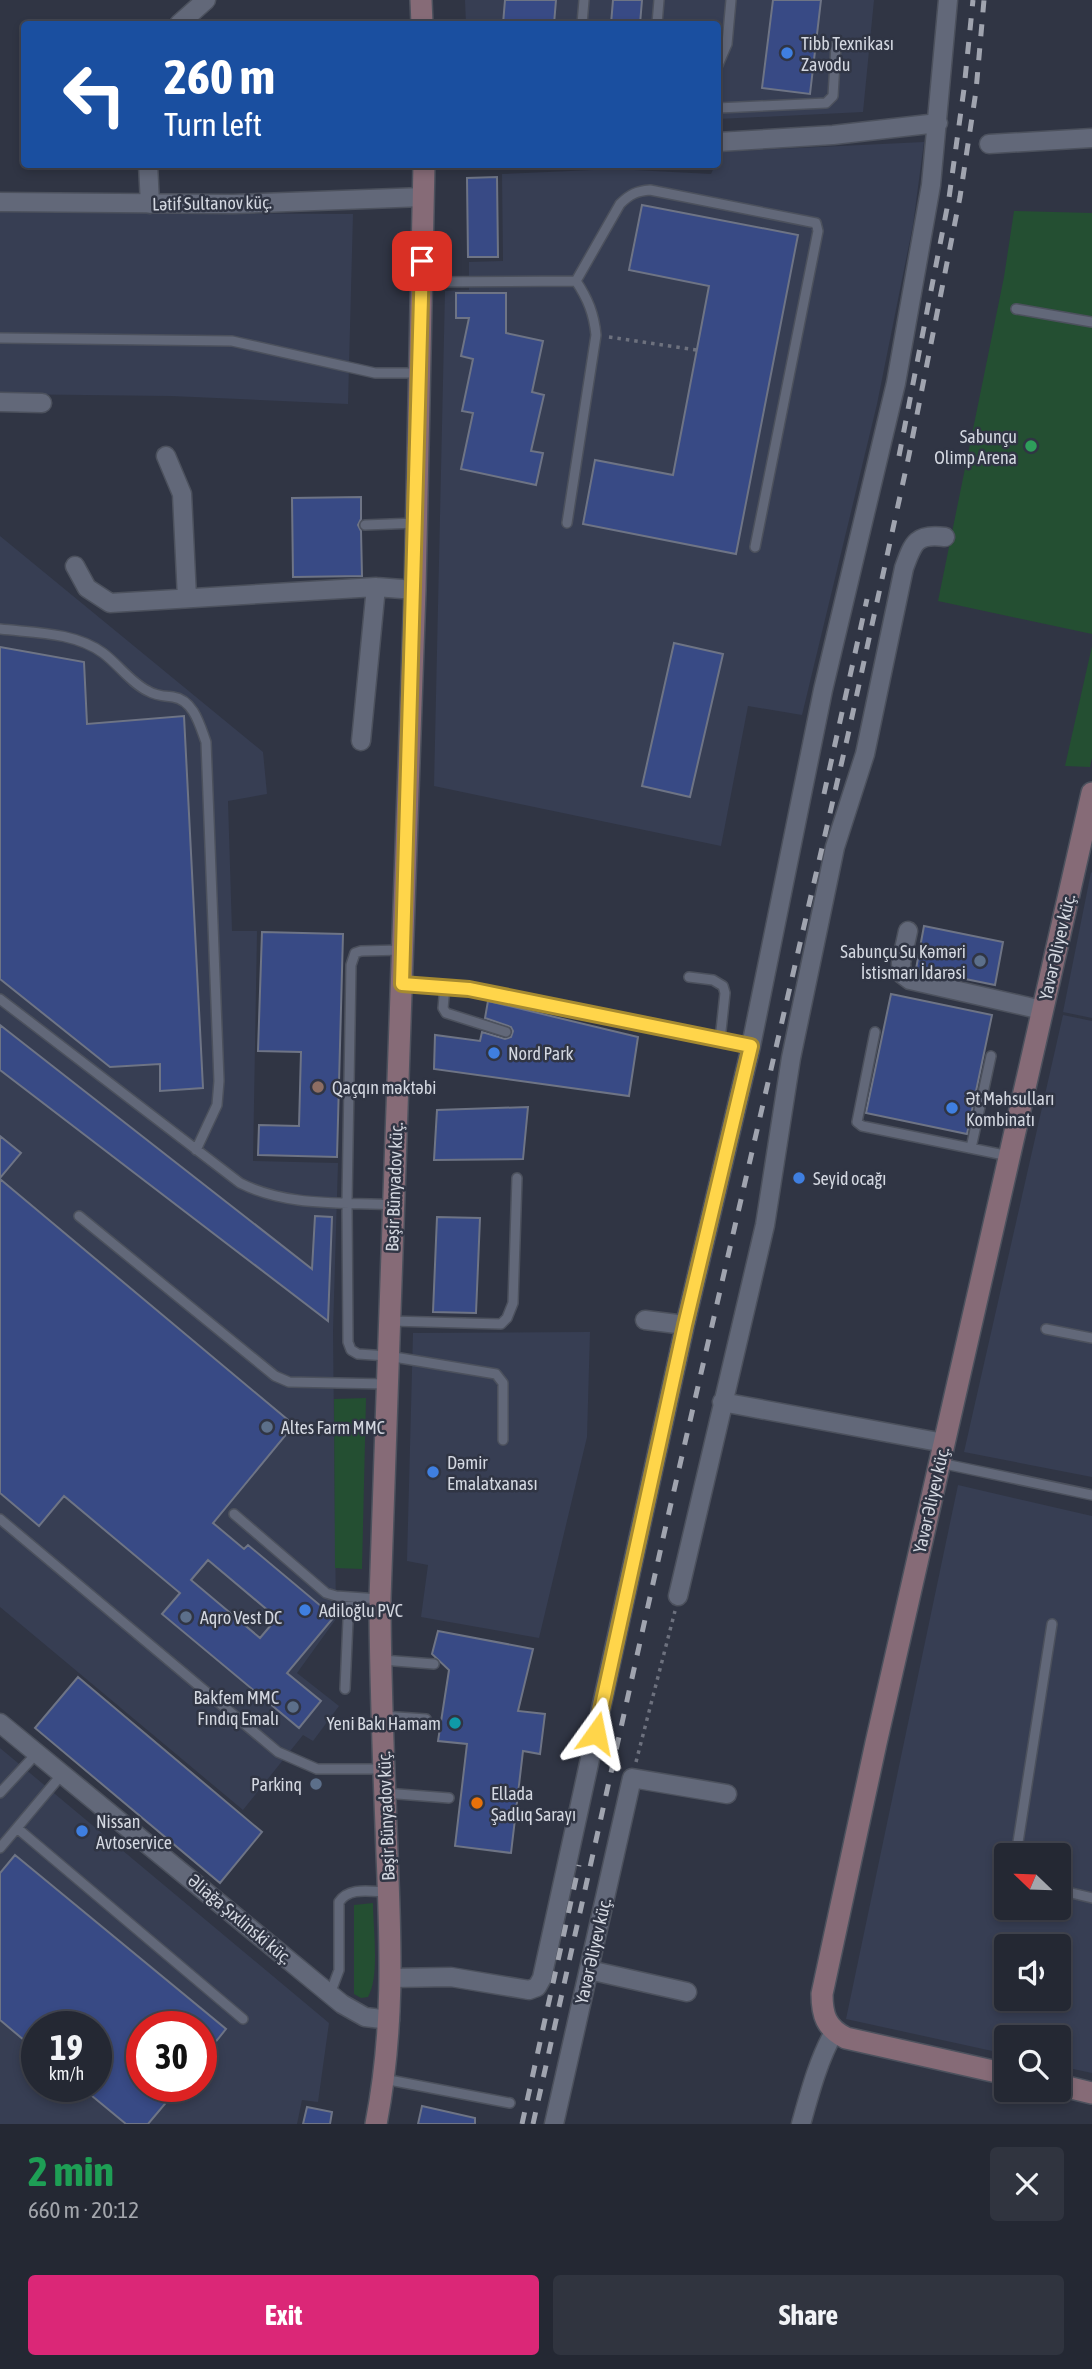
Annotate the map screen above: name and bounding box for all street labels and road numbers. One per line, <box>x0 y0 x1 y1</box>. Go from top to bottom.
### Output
street label: Lətif Sultanov küç. <box>152 191 272 215</box>
street label: Yavər Əliyev küç. <box>1035 892 1079 1002</box>
street label: Bəşir Bünyadov küç. <box>381 1122 407 1252</box>
street label: Yavər Əliyev küç. <box>909 1445 953 1555</box>
street label: Bəşir Bünyadov küç. <box>373 1751 399 1881</box>
street label: Əliağa Şıxlinski küç. <box>184 1870 296 1968</box>
street label: Yavər Əliyev küç. <box>571 1896 615 2006</box>

